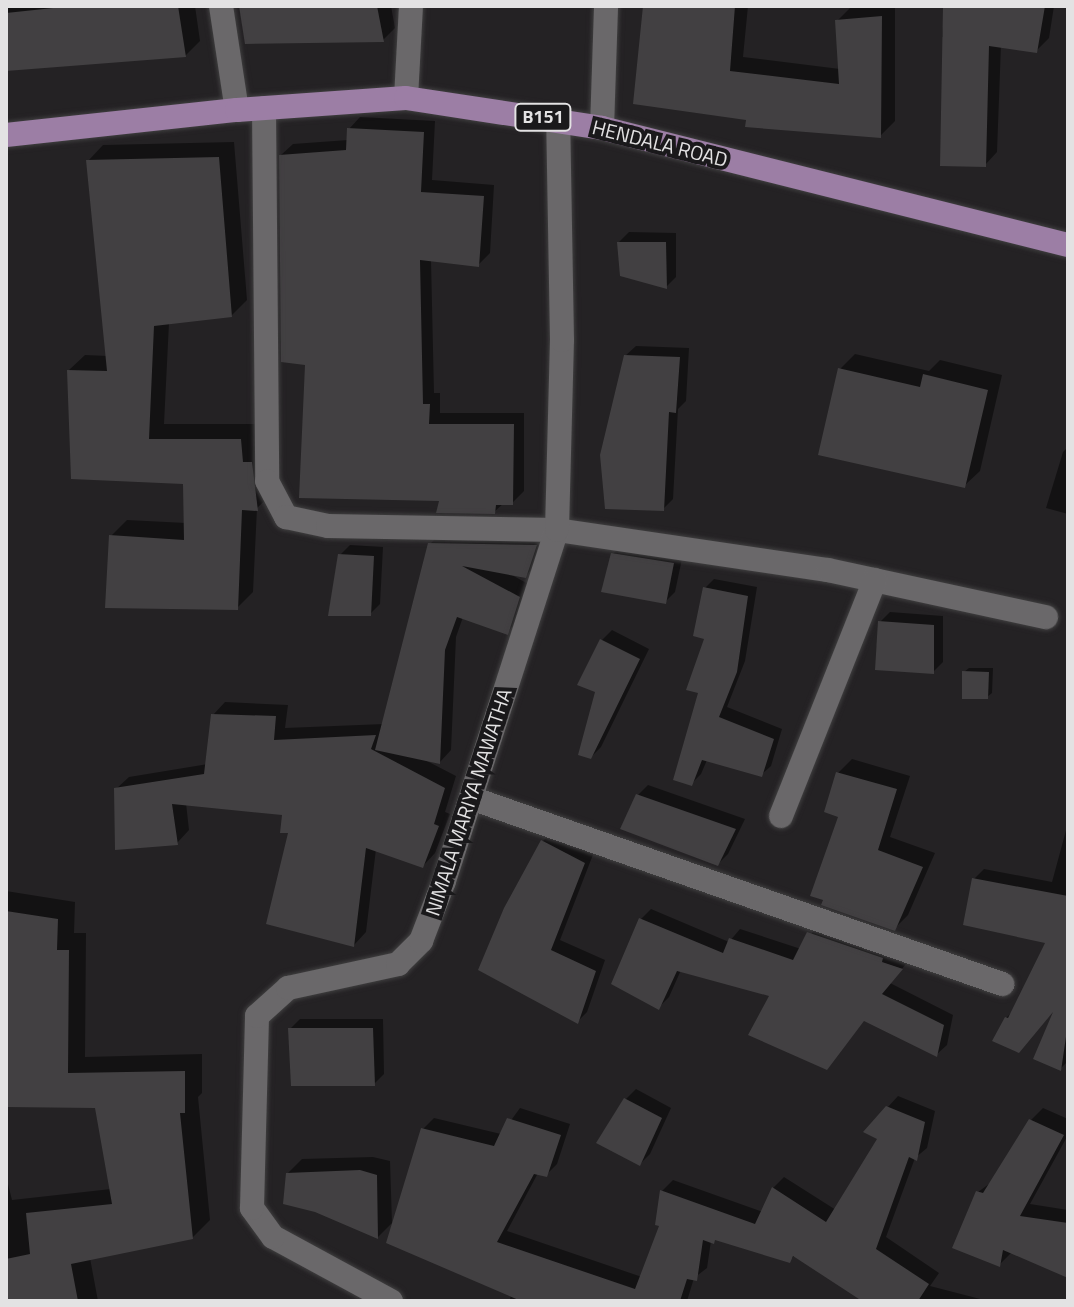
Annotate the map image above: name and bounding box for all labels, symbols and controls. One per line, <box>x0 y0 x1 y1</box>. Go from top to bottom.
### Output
road number: B151 <box>513 103 573 131</box>
street label: HENDALA ROAD <box>590 115 730 171</box>
street label: NIMALA MARIYA MAWATHA <box>420 685 516 919</box>

